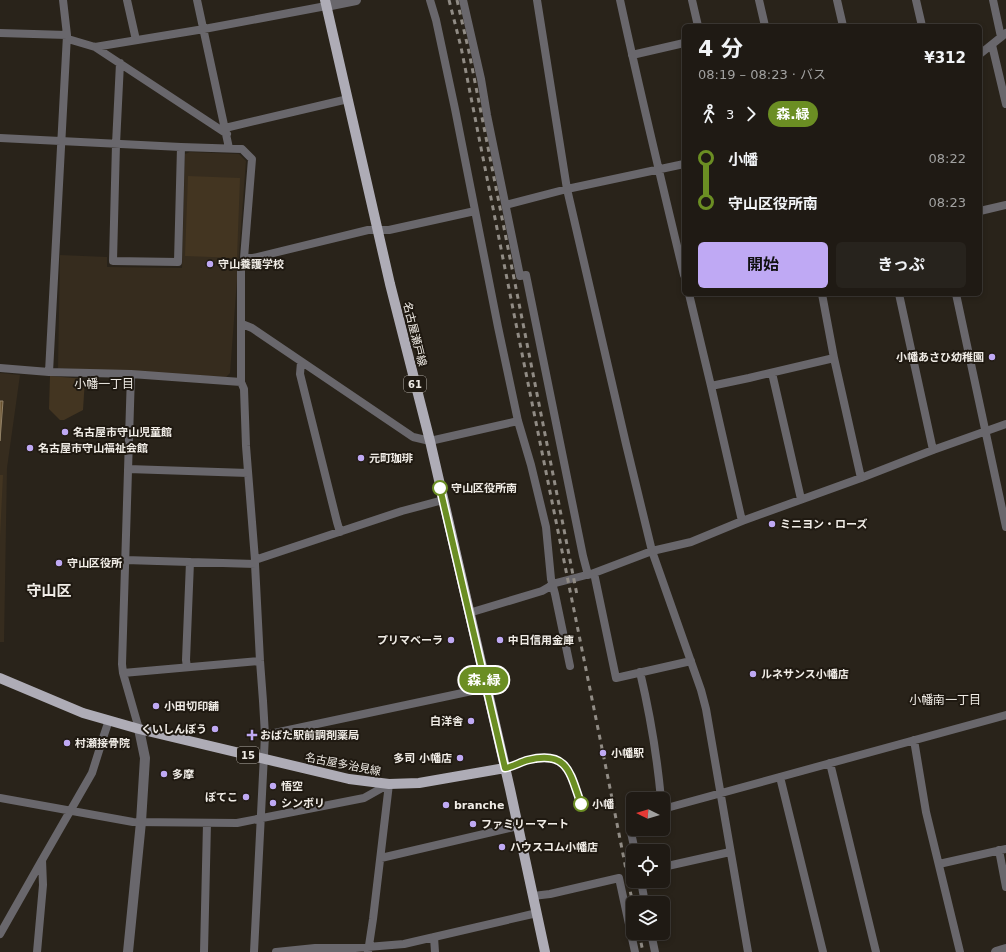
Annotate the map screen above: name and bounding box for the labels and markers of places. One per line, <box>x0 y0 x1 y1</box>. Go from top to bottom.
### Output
place label: 守山養護学校 <box>218 258 284 271</box>
marker: 守山養護学校 <box>205 259 215 269</box>
place label: 小幡あさひ幼稚園 <box>896 351 984 364</box>
marker: 小幡あさひ幼稚園 <box>987 352 997 362</box>
place label: 名古屋市守山児童館 <box>73 426 172 439</box>
marker: 名古屋市守山児童館 <box>60 427 70 437</box>
place label: 名古屋市守山福祉会館 <box>38 442 148 455</box>
marker: 名古屋市守山福祉会館 <box>25 443 35 453</box>
place label: 元町珈琲 <box>369 452 413 465</box>
marker: 元町珈琲 <box>356 453 366 463</box>
marker: 守山区役所南 <box>432 480 448 496</box>
place label: 守山区役所南 <box>451 482 517 495</box>
place label: ミニヨン・ローズ <box>780 518 867 531</box>
marker: ミニヨン・ローズ <box>767 519 777 529</box>
place label: 守山区役所 <box>67 557 122 570</box>
marker: 守山区役所 <box>54 558 64 568</box>
place label: プリマベーラ <box>377 634 443 647</box>
place label: 中日信用金庫 <box>508 634 574 647</box>
marker: プリマベーラ <box>446 635 456 645</box>
marker: 中日信用金庫 <box>495 635 505 645</box>
place label: ルネサンス小幡店 <box>761 668 849 681</box>
marker: ルネサンス小幡店 <box>748 669 758 679</box>
place label: 小田切印舗 <box>164 700 219 713</box>
marker: 小田切印舗 <box>151 701 161 711</box>
place label: 白洋舎 <box>430 715 464 728</box>
marker: 白洋舎 <box>466 716 476 726</box>
place label: くいしんぼう <box>141 723 207 736</box>
marker: くいしんぼう <box>210 724 220 734</box>
place label: おばた駅前調剤薬局 <box>260 729 359 742</box>
marker: おばた駅前調剤薬局 <box>247 730 257 740</box>
place label: 村瀬接骨院 <box>75 737 130 750</box>
marker: 村瀬接骨院 <box>62 738 72 748</box>
place label: 小幡駅 <box>611 747 644 760</box>
marker: 小幡駅 <box>598 748 608 758</box>
place label: 多司 小幡店 <box>393 752 452 765</box>
marker: 多司 小幡店 <box>455 753 465 763</box>
place label: 多摩 <box>172 768 194 781</box>
marker: 多摩 <box>159 769 169 779</box>
place label: 悟空 <box>281 780 303 793</box>
marker: 悟空 <box>268 781 278 791</box>
place label: ぼてこ <box>205 791 238 804</box>
marker: ぼてこ <box>241 792 251 802</box>
marker: 小幡 <box>573 796 589 812</box>
place label: シンボリ <box>281 797 325 810</box>
marker: シンボリ <box>268 798 278 808</box>
place label: 小幡 <box>592 798 614 811</box>
place label: branche <box>454 799 504 812</box>
marker: branche <box>441 800 451 810</box>
place label: ファミリーマート <box>481 818 569 831</box>
marker: ファミリーマート <box>468 819 478 829</box>
place label: ハウスコム小幡店 <box>510 841 598 854</box>
marker: ハウスコム小幡店 <box>497 842 507 852</box>

